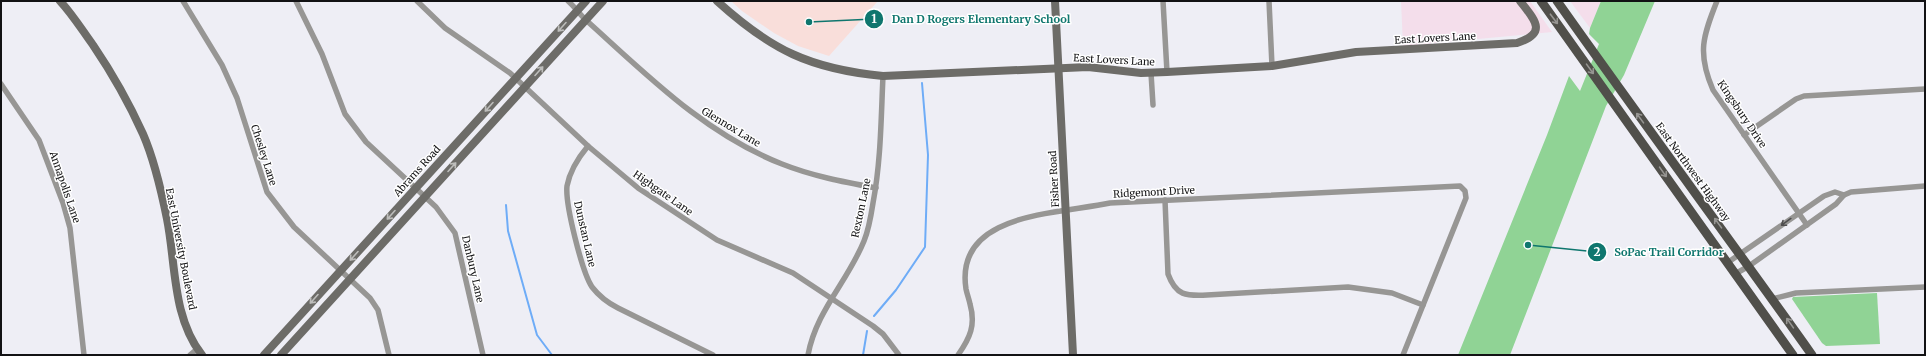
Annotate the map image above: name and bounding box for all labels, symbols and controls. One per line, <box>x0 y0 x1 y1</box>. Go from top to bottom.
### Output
callout: Dan D Rogers Elementary School <box>864 8 1079 31</box>
text: 1 <box>871 11 877 26</box>
text: Dan D Rogers Elementary School <box>892 12 1071 26</box>
one-way arrow <box>1550 14 1558 25</box>
one-way arrow <box>558 22 567 32</box>
street label: East Lovers Lane <box>1394 29 1476 47</box>
street label: East Lovers Lane <box>1073 51 1155 69</box>
one-way arrow <box>1586 63 1595 74</box>
one-way arrow <box>535 66 544 76</box>
street label: Kingsbury Drive <box>1715 78 1769 150</box>
one-way arrow <box>485 102 494 112</box>
street label: Glennox Lane <box>699 104 763 150</box>
one-way arrow <box>1636 113 1645 124</box>
street label: East Northwest Highway <box>1653 120 1733 224</box>
street label: Chesley Lane <box>248 123 280 187</box>
street label: Abrams Road <box>390 143 443 200</box>
street label: Annapolis Lane <box>46 148 83 225</box>
street label: Fisher Road <box>1046 150 1062 208</box>
one-way arrow <box>447 163 456 173</box>
one-way arrow <box>1659 166 1667 177</box>
street label: Highgate Lane <box>631 168 695 218</box>
street label: Rexton Lane <box>848 177 874 239</box>
street label: Ridgemont Drive <box>1113 183 1195 201</box>
street label: East University Boulevard <box>163 187 199 311</box>
street label: Dunstan Lane <box>571 200 599 268</box>
one-way arrow <box>386 210 396 220</box>
one-way arrow <box>1714 218 1722 229</box>
one-way arrow <box>1781 218 1792 226</box>
street label: Danbury Lane <box>459 234 487 304</box>
callout: SoPac Trail Corridor <box>1587 240 1732 263</box>
text: 2 <box>1593 244 1601 259</box>
text: SoPac Trail Corridor <box>1614 245 1724 259</box>
one-way arrow <box>349 251 358 262</box>
one-way arrow <box>310 294 319 305</box>
one-way arrow <box>1786 318 1794 329</box>

